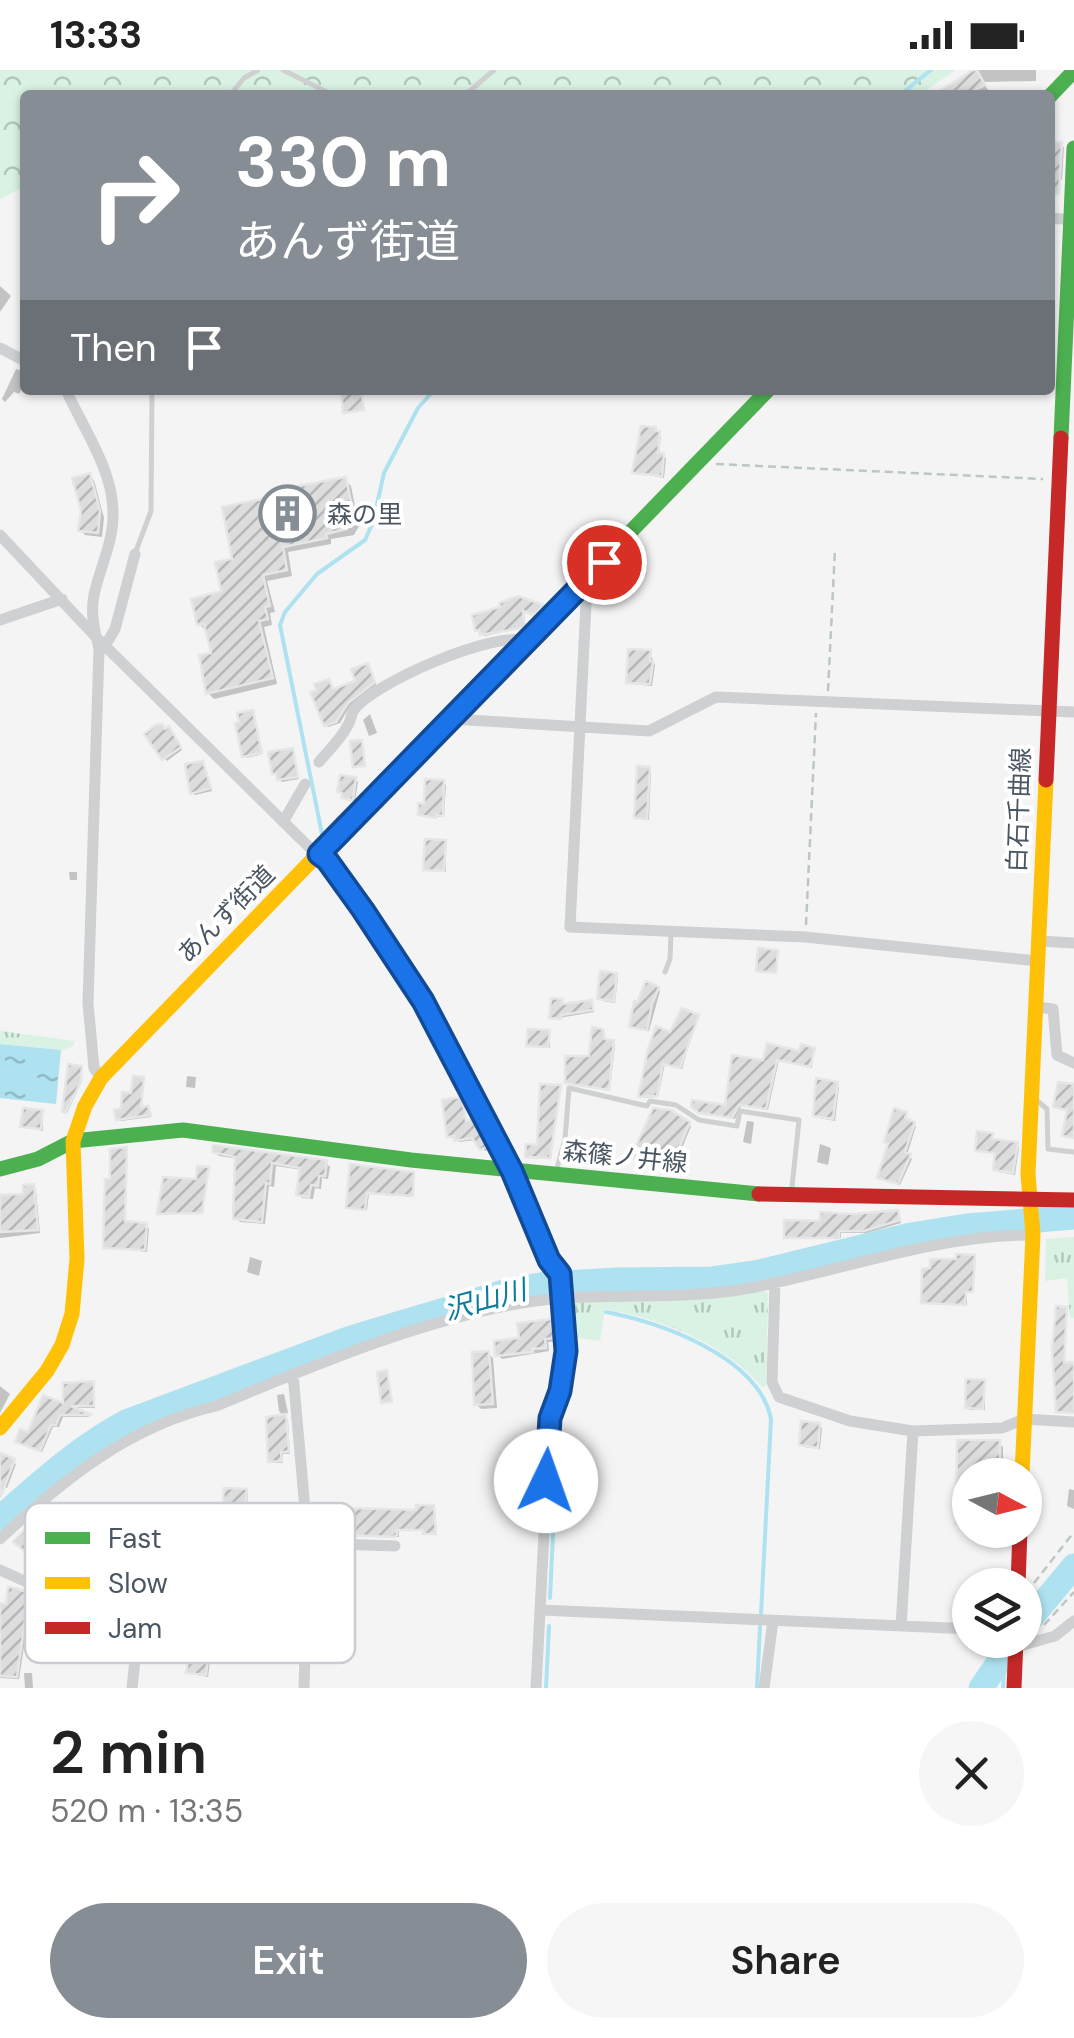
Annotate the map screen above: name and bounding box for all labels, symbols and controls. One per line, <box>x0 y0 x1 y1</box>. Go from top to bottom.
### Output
text: 13:33 <box>50 10 142 60</box>
text: 330 m <box>235 117 451 208</box>
icon: right <box>70 130 200 260</box>
text: あんず街道 <box>235 212 460 271</box>
icon: arrive <box>177 320 232 375</box>
text: Then <box>70 323 157 373</box>
building icon: 森の里 <box>258 484 318 544</box>
place label: 森の里 <box>327 498 402 531</box>
pin <box>562 520 647 605</box>
icon: arrive <box>577 535 632 590</box>
street label: 白石千曲線 <box>1000 747 1038 873</box>
street label: あんず街道 <box>170 858 282 970</box>
street label: 森篠ノ井線 <box>561 1134 689 1180</box>
water label: 沢山川 <box>440 1270 533 1329</box>
position arrow <box>494 1429 598 1533</box>
north arrow <box>952 1458 1042 1548</box>
map controls <box>952 1458 1042 1658</box>
legend <box>25 1503 355 1663</box>
text: Fast <box>108 1520 162 1557</box>
text: Slow <box>108 1565 168 1602</box>
button: layers <box>952 1568 1042 1658</box>
text: Jam <box>108 1610 162 1647</box>
text: 2 min <box>50 1713 207 1792</box>
button: close <box>919 1721 1024 1826</box>
text: 520 m · 13:35 <box>50 1790 243 1832</box>
button: Exit <box>50 1903 527 2018</box>
button: Share <box>547 1903 1024 2018</box>

